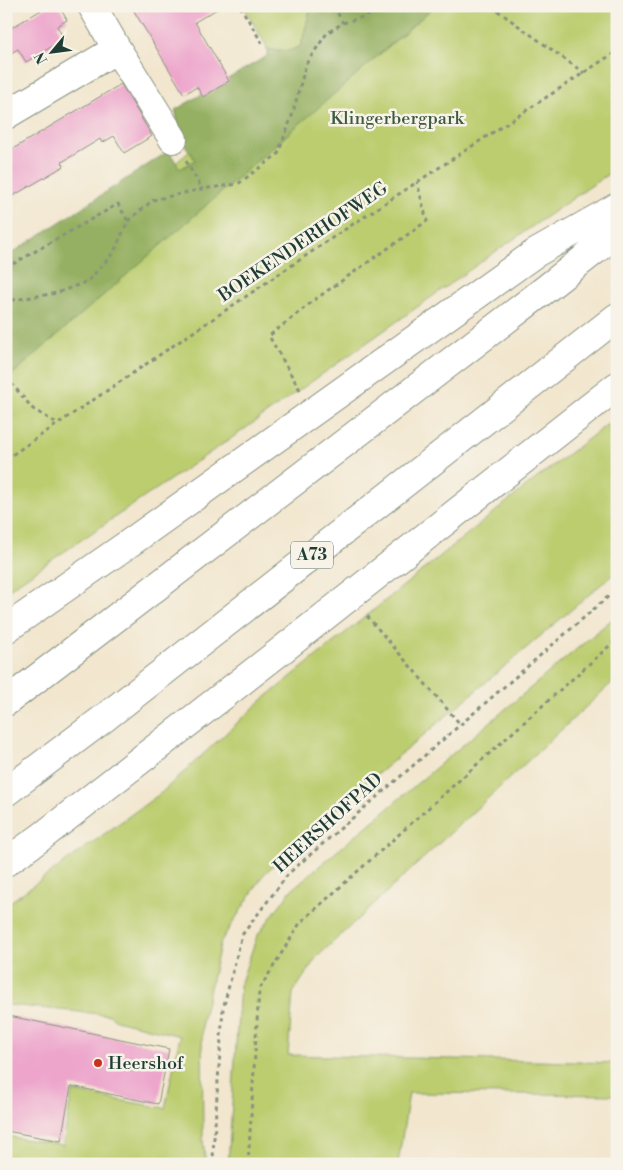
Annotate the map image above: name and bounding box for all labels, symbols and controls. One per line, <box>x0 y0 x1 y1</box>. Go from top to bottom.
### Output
north arrow <box>28 28 78 78</box>
text: N <box>31 49 52 67</box>
park label: Klingerbergpark <box>330 107 465 130</box>
street label: BOEKENDERHOFWEG <box>213 176 393 308</box>
road number: A73 <box>291 542 333 568</box>
street label: HEERSHOFPAD <box>269 768 387 878</box>
place label: Heershof <box>108 1052 185 1075</box>
marker: Heershof <box>92 1057 104 1069</box>

